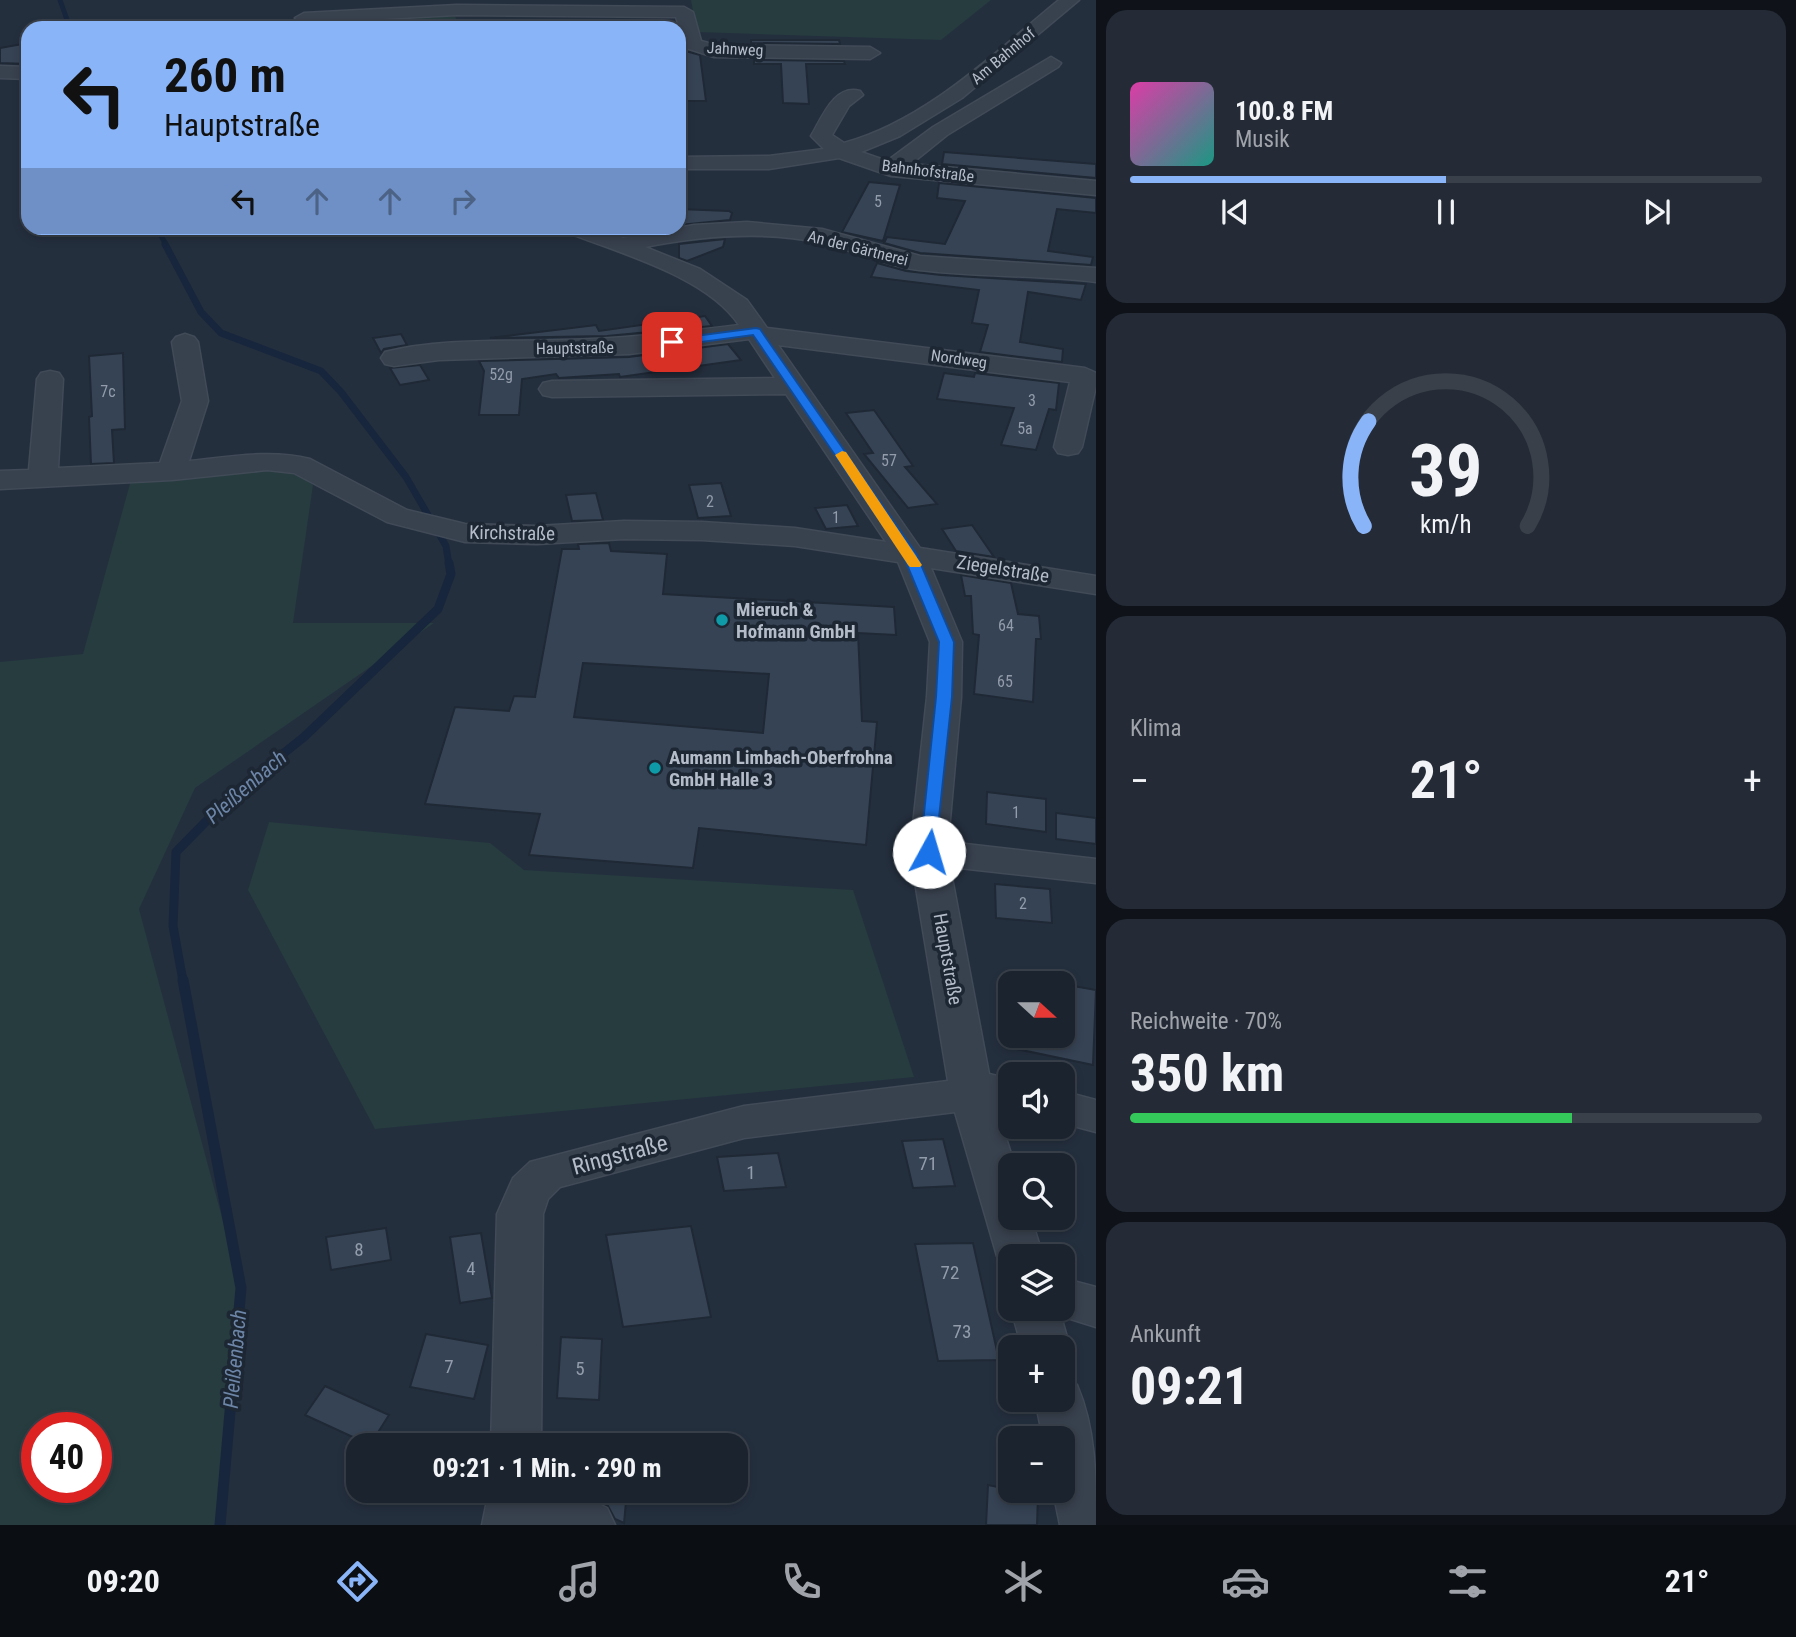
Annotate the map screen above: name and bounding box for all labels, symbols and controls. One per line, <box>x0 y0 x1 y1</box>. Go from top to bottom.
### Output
street label: Am Bahnhof <box>967 24 1039 88</box>
street label: Jahnweg <box>706 38 764 60</box>
text: 260 m <box>164 47 286 104</box>
icon: left <box>49 49 140 140</box>
text: 100.8 FM <box>1235 96 1333 126</box>
text: Hauptstraße <box>164 106 320 144</box>
text: Musik <box>1235 126 1290 153</box>
street label: Bahnhofstraße <box>881 156 975 186</box>
icon: left <box>225 182 263 220</box>
icon: ahead <box>298 182 336 220</box>
icon: ahead <box>371 182 409 220</box>
icon: right <box>444 182 482 220</box>
house number: 5 <box>874 192 882 211</box>
icon: previous <box>1216 193 1254 231</box>
icon: pause <box>1427 193 1465 231</box>
icon: next <box>1638 193 1676 231</box>
street label: An der Gärtnerei <box>806 226 910 270</box>
pin <box>642 312 702 372</box>
icon: arrive <box>653 323 691 361</box>
street label: Hauptstraße <box>536 338 614 358</box>
street label: Nordweg <box>930 346 988 372</box>
house number: 52g <box>489 365 513 384</box>
house number: 7c <box>100 382 116 401</box>
house number: 3 <box>1028 391 1036 410</box>
house number: 5a <box>1017 419 1033 438</box>
text: 39 <box>1409 428 1483 514</box>
house number: 57 <box>881 451 897 470</box>
house number: 2 <box>706 492 714 511</box>
house number: 1 <box>832 508 840 527</box>
text: km/h <box>1420 509 1472 538</box>
street label: Kirchstraße <box>469 521 555 545</box>
street label: Ziegelstraße <box>955 550 1051 588</box>
place label: Mieruch & Hofmann GmbH <box>736 598 856 643</box>
marker: Mieruch & Hofmann GmbH <box>714 612 730 628</box>
house number: 64 <box>998 616 1014 635</box>
house number: 65 <box>997 672 1013 691</box>
text: Klima <box>1130 715 1181 742</box>
water label: Pleißenbach <box>201 745 291 829</box>
place label: Aumann Limbach-Oberfrohna GmbH Halle 3 <box>669 746 893 791</box>
text: 21° <box>1410 750 1482 811</box>
text: − <box>1130 759 1149 803</box>
text: + <box>1743 759 1762 803</box>
marker: Aumann Limbach-Oberfrohna GmbH Halle 3 <box>647 760 663 776</box>
house number: 1 <box>1012 803 1020 822</box>
position arrow <box>892 815 966 889</box>
house number: 2 <box>1019 894 1027 913</box>
street label: Hauptstraße <box>929 911 967 1007</box>
north arrow <box>998 971 1074 1048</box>
map controls <box>998 971 1075 1503</box>
text: Reichweite · 70% <box>1130 1008 1282 1035</box>
text: 350 km <box>1130 1043 1284 1104</box>
button: sound <box>998 1062 1075 1139</box>
street label: Ringstraße <box>569 1129 671 1181</box>
house number: 71 <box>919 1152 937 1175</box>
button: search <box>998 1153 1075 1230</box>
house number: 1 <box>746 1161 756 1184</box>
house number: 8 <box>354 1238 364 1261</box>
button: layers <box>998 1244 1075 1321</box>
house number: 4 <box>466 1257 476 1280</box>
house number: 72 <box>941 1261 959 1284</box>
water label: Pleißenbach <box>219 1308 251 1410</box>
house number: 73 <box>953 1320 971 1343</box>
text: Ankunft <box>1130 1321 1201 1348</box>
button: + <box>998 1335 1075 1412</box>
house number: 7 <box>444 1355 454 1378</box>
text: 09:21 <box>1130 1356 1249 1417</box>
house number: 5 <box>575 1357 585 1380</box>
speed limit sign: 40 <box>21 1412 112 1503</box>
button: − <box>998 1426 1075 1503</box>
text: 09:21 · 1 Min. · 290 m <box>433 1453 661 1483</box>
icon: directions <box>333 1557 382 1606</box>
icon: music <box>555 1557 604 1606</box>
icon: phone <box>777 1557 826 1606</box>
icon: climate <box>999 1557 1048 1606</box>
icon: car <box>1221 1557 1270 1606</box>
icon: filters <box>1443 1557 1492 1606</box>
text: 09:20 <box>86 1562 160 1600</box>
text: 21° <box>1665 1562 1709 1600</box>

